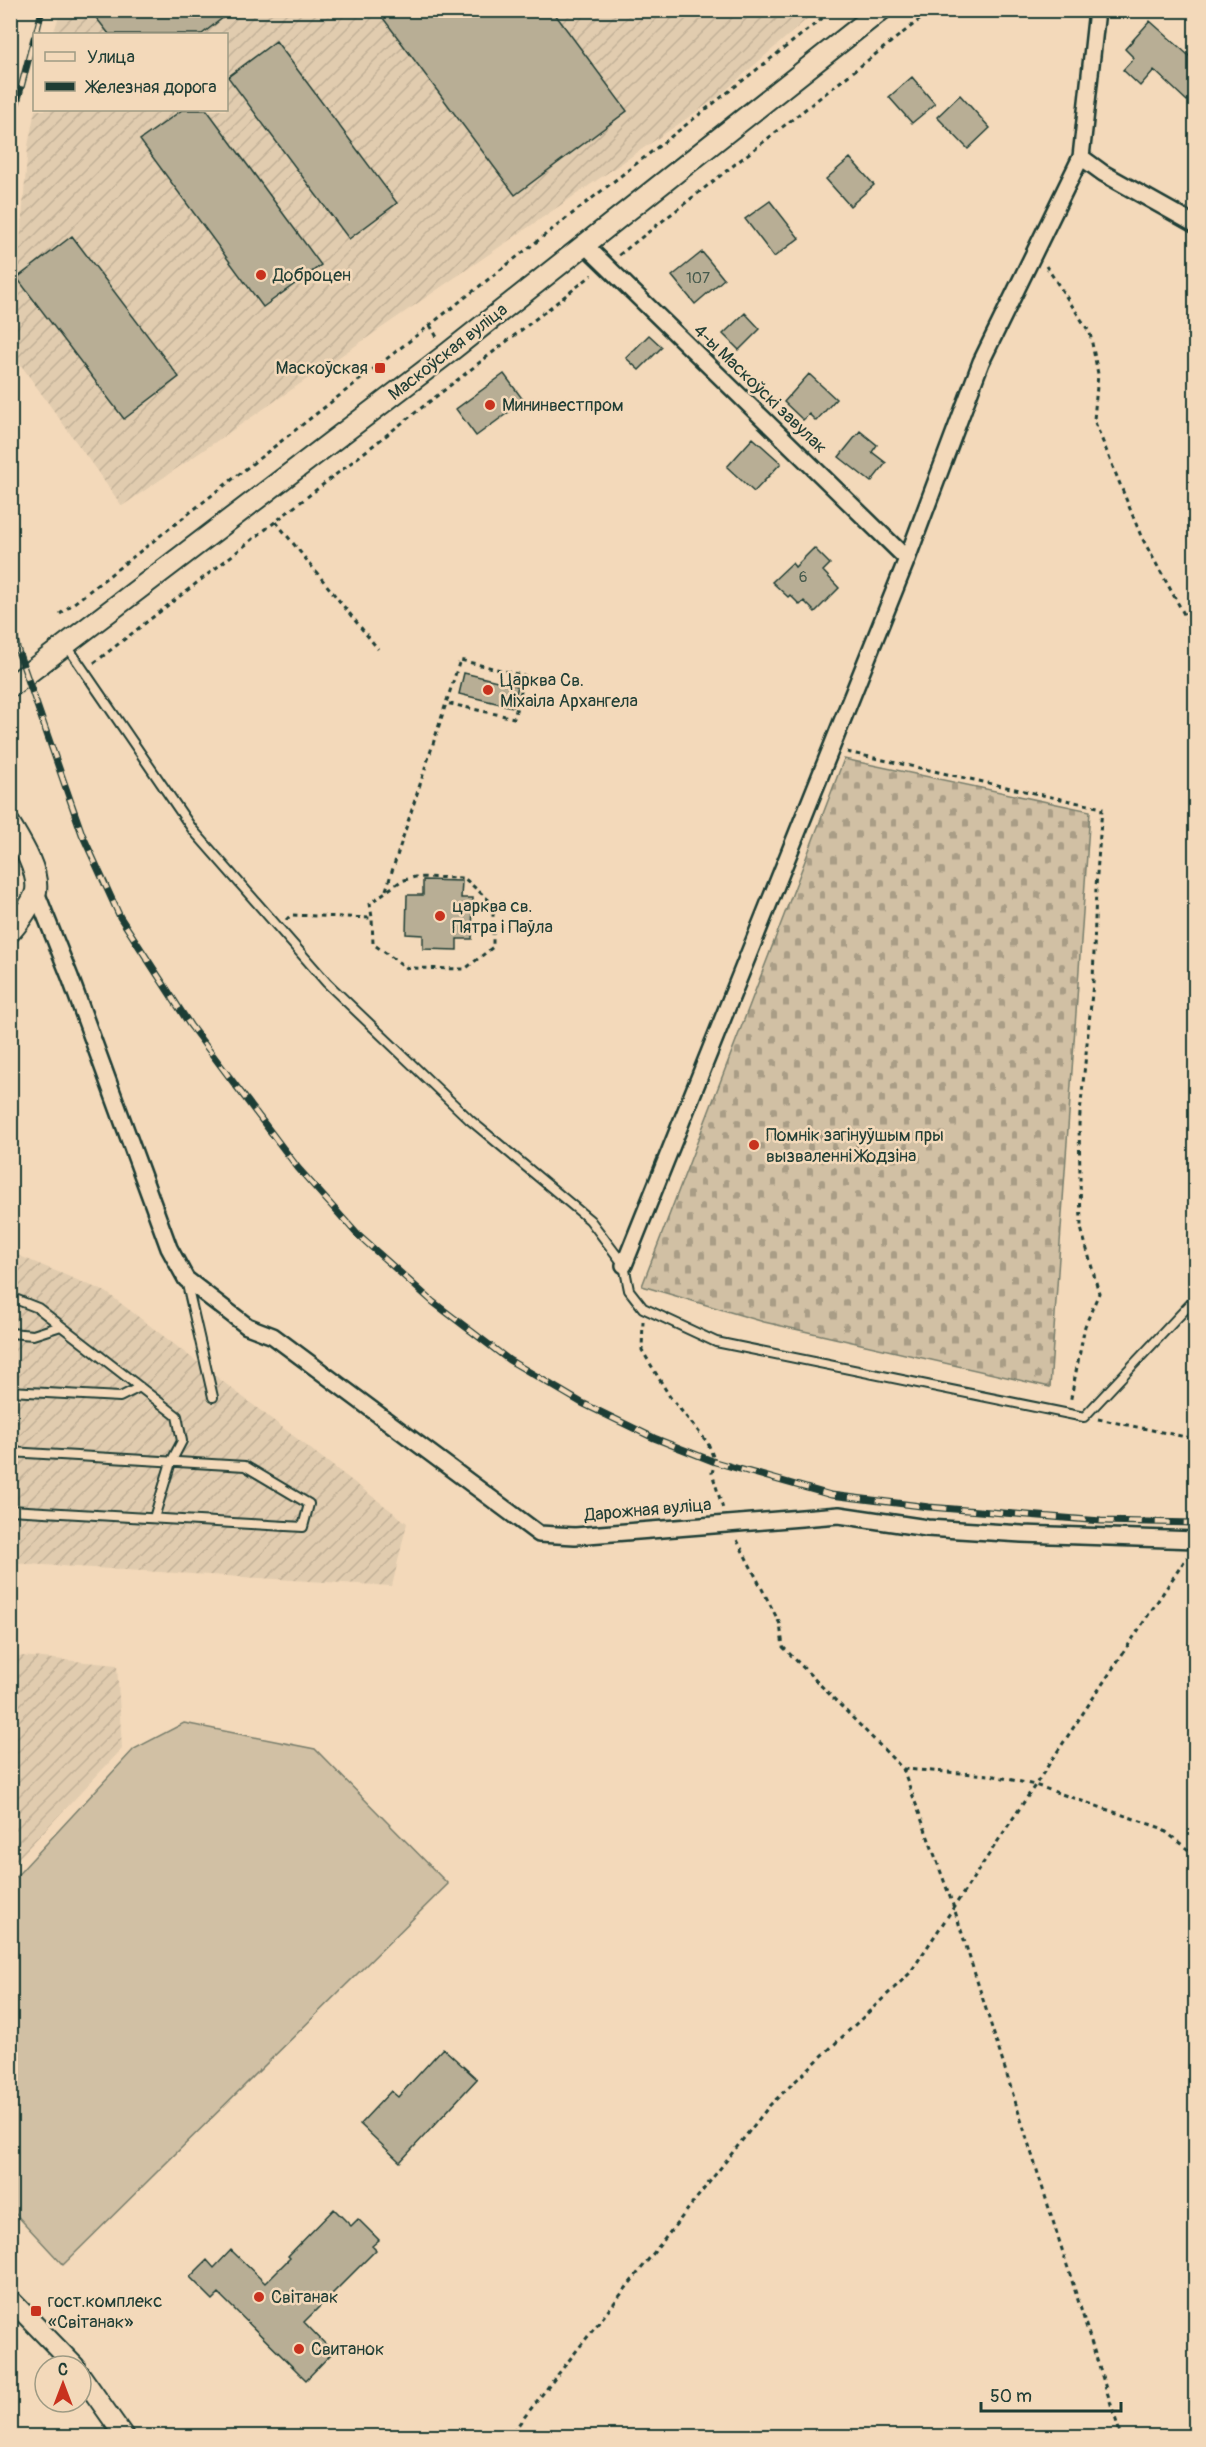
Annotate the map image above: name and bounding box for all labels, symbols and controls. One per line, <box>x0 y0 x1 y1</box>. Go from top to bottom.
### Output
legend <box>33 33 228 111</box>
text: Улица <box>87 46 135 69</box>
text: Железная дорога <box>84 76 217 99</box>
place label: Доброцен <box>272 264 351 287</box>
marker: Доброцен <box>254 268 268 282</box>
house number: 107 <box>686 269 710 288</box>
street label: Маскоўская вуліца <box>384 298 512 406</box>
street label: 4-ы Маскоўскі завулак <box>688 319 832 459</box>
place label: Маскоўская <box>276 357 368 380</box>
marker: Маскоўская <box>373 361 387 375</box>
place label: Мининвестпром <box>502 394 624 417</box>
marker: Мининвестпром <box>483 398 497 412</box>
house number: 6 <box>799 568 807 587</box>
place label: Царква Св. Міхаіла Архангела <box>500 669 638 713</box>
marker: Царква Св. Міхаіла Архангела <box>481 683 495 697</box>
place label: царква св. Пятра і Паўла <box>452 895 553 939</box>
marker: царква св. Пятра і Паўла <box>433 909 447 923</box>
place label: Помнік загінуўшым пры вызваленні Жодзіна <box>766 1124 944 1168</box>
marker: Помнік загінуўшым пры вызваленні Жодзіна <box>747 1138 761 1152</box>
street label: Дарожная вуліца <box>583 1493 712 1527</box>
place label: Світанак <box>271 2286 338 2309</box>
place label: гост.комплекс «Світанак» <box>48 2290 162 2334</box>
marker: Світанак <box>252 2290 266 2304</box>
marker: гост.комплекс «Світанак» <box>29 2304 43 2318</box>
place label: Свитанок <box>311 2338 384 2361</box>
marker: Свитанок <box>292 2342 306 2356</box>
north arrow <box>33 2354 93 2414</box>
text: С <box>58 2360 68 2380</box>
scale bar <box>981 2375 1120 2413</box>
text: 50 m <box>990 2385 1032 2408</box>

